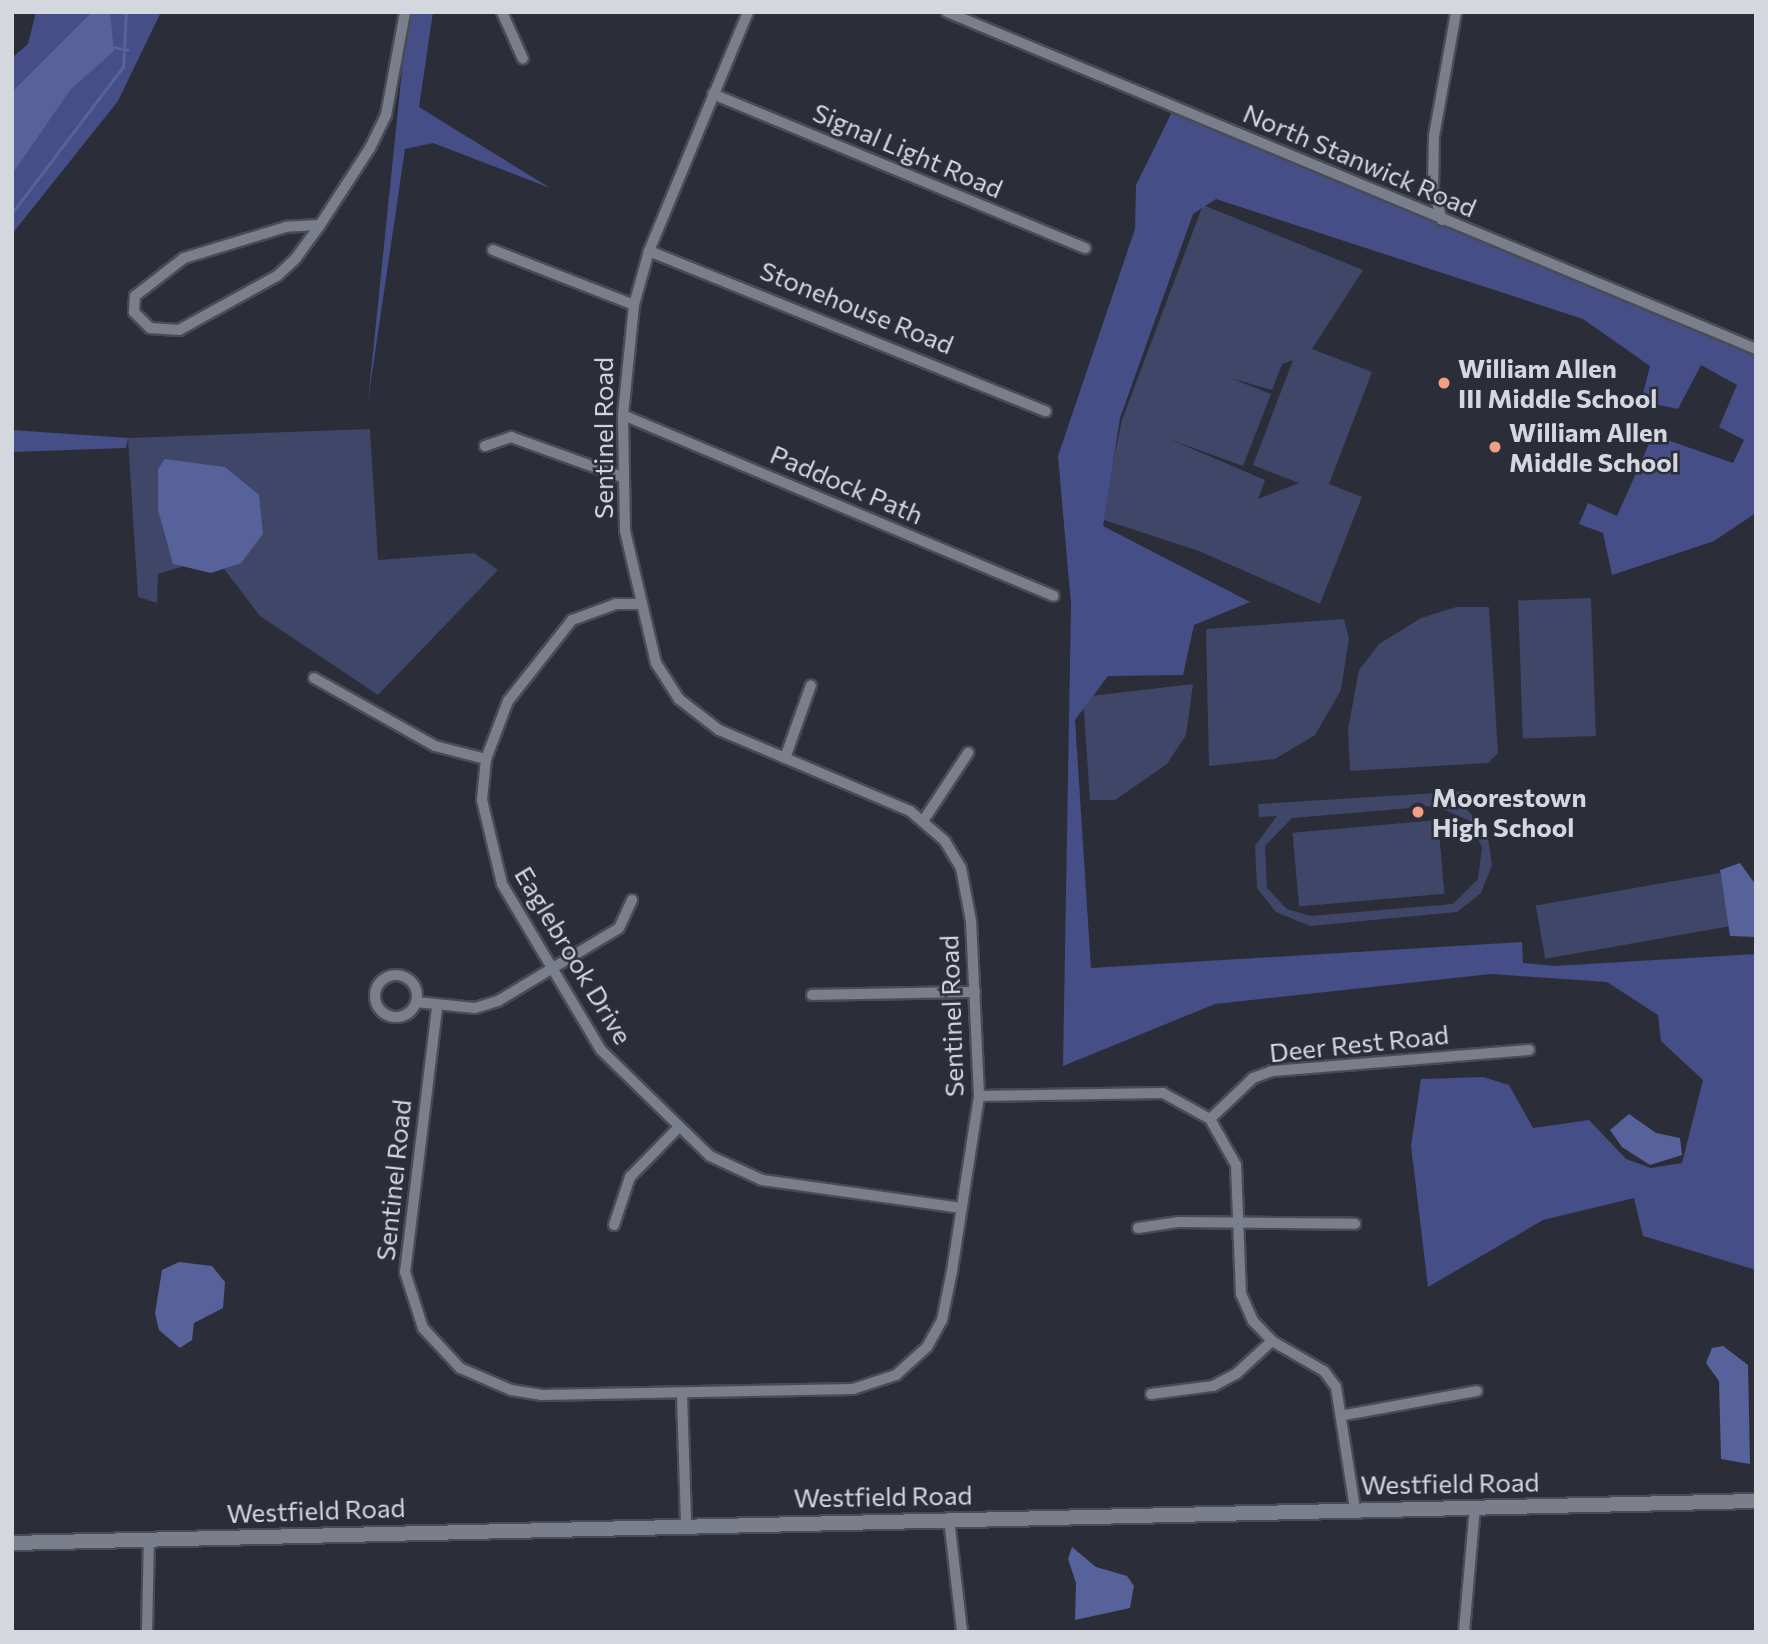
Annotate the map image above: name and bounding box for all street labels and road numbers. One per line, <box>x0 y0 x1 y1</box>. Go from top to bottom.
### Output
street label: Signal Light Road <box>808 96 1008 204</box>
street label: North Stanwick Road <box>1239 97 1481 223</box>
street label: Stonehouse Road <box>756 254 958 360</box>
street label: Sentinel Road <box>587 357 619 519</box>
street label: Paddock Path <box>766 438 928 530</box>
street label: Eaglebrook Drive <box>509 861 639 1049</box>
street label: Sentinel Road <box>933 934 969 1098</box>
street label: Deer Rest Road <box>1268 1018 1450 1068</box>
street label: Sentinel Road <box>369 1098 417 1262</box>
street label: Westfield Road <box>1360 1466 1540 1500</box>
street label: Westfield Road <box>793 1479 973 1513</box>
street label: Westfield Road <box>226 1491 406 1529</box>

